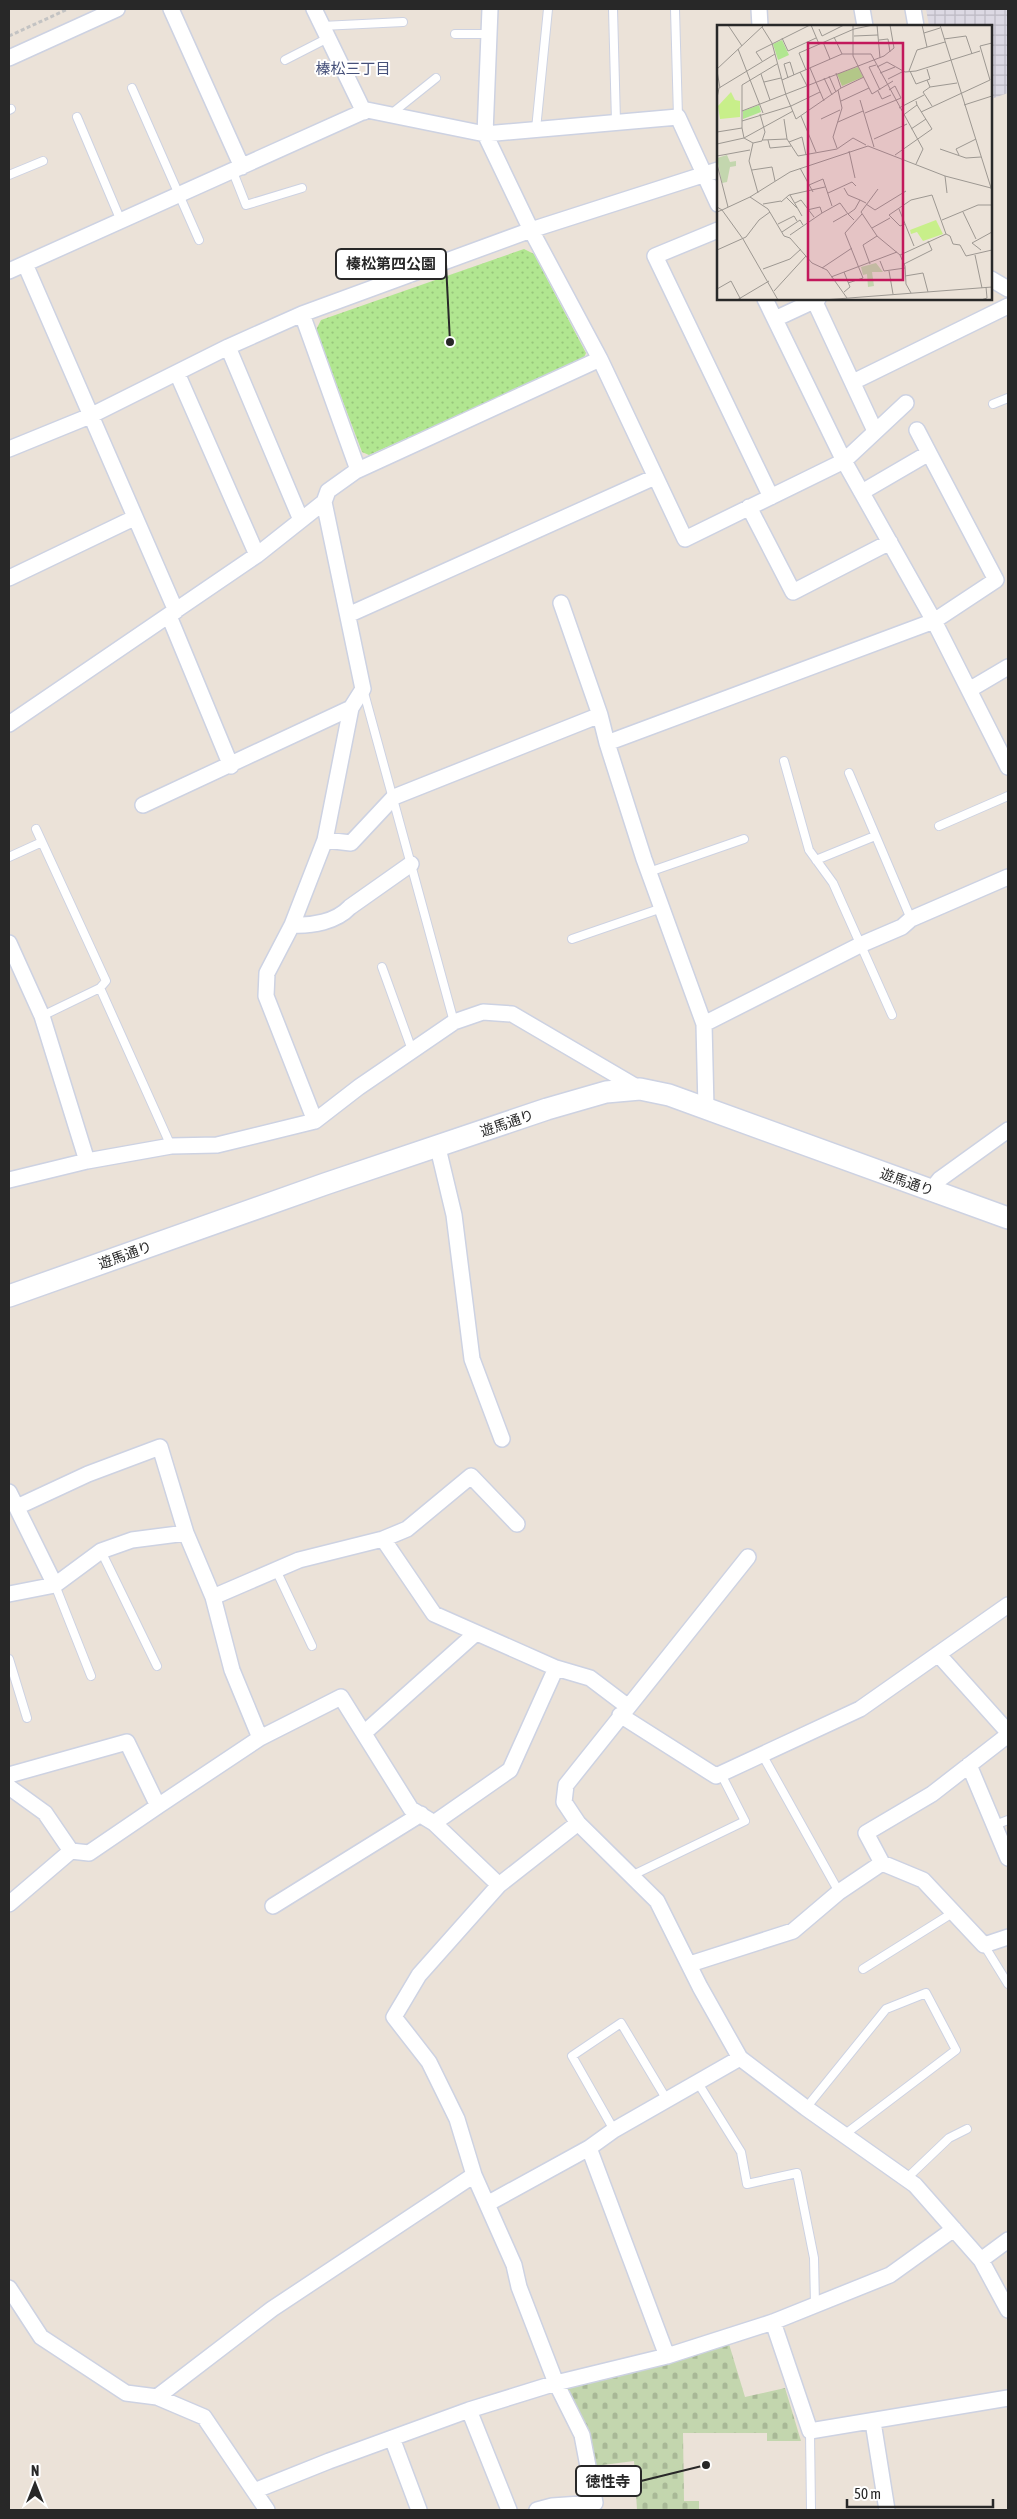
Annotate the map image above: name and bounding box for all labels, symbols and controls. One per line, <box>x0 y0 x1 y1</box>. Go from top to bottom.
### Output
inset map <box>717 25 992 300</box>
district label: 榛松三丁目 <box>315 60 391 77</box>
callout: 榛松第四公園 <box>336 249 446 279</box>
text: 榛松第四公園 <box>346 255 436 272</box>
street label: 遊馬通り <box>478 1106 536 1140</box>
street label: 遊馬通り <box>878 1165 936 1199</box>
street label: 遊馬通り <box>96 1238 154 1272</box>
north arrow <box>10 2459 60 2509</box>
text: N <box>31 2463 39 2479</box>
callout: 徳性寺 <box>576 2466 641 2496</box>
text: 徳性寺 <box>585 2473 631 2490</box>
scale bar <box>847 2476 993 2508</box>
text: 50 m <box>854 2485 881 2502</box>

